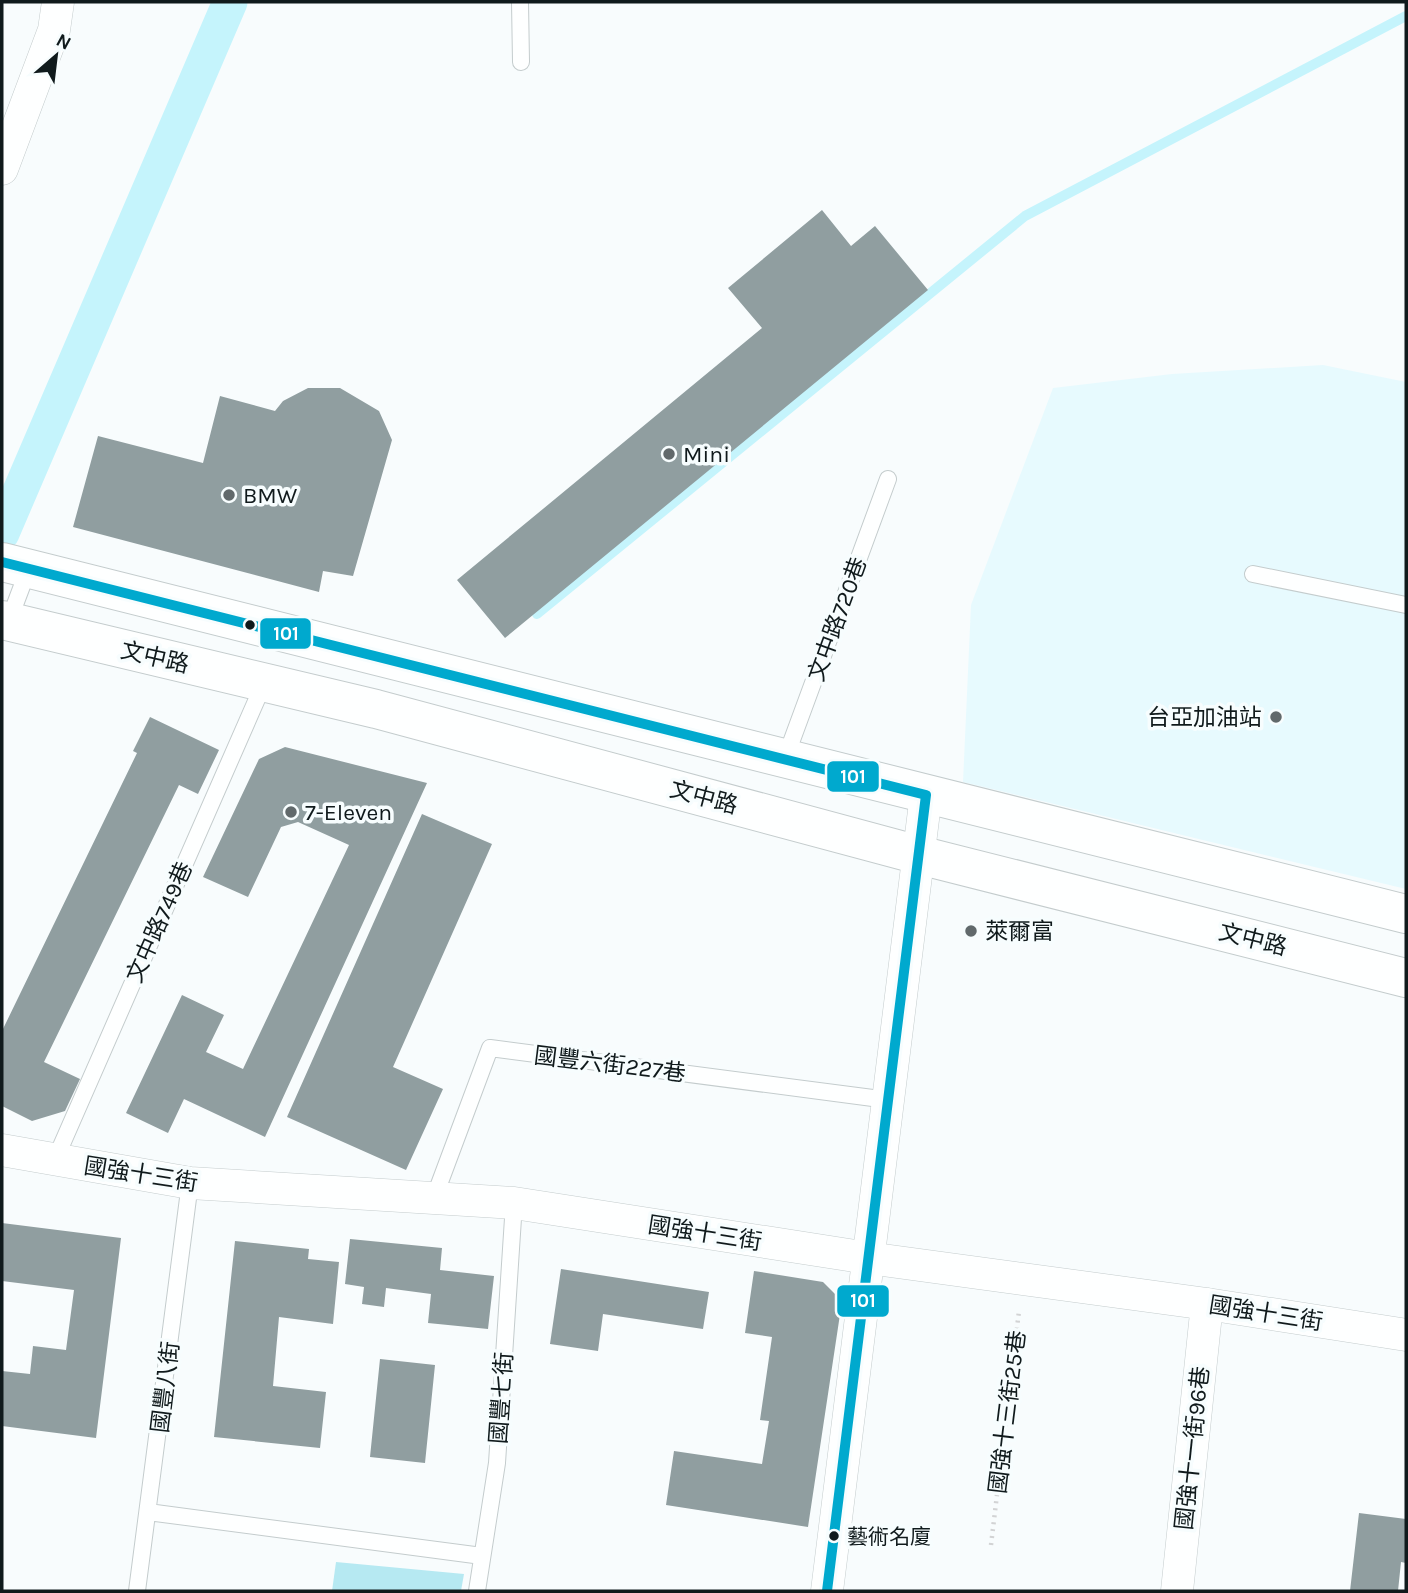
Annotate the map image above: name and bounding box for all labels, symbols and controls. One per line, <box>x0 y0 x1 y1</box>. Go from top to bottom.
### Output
north arrow <box>21 21 91 91</box>
text: N <box>52 29 75 55</box>
place label: Mini <box>683 441 730 468</box>
marker: Mini <box>661 446 677 462</box>
place label: BMW <box>243 482 298 509</box>
marker: BMW <box>221 487 237 503</box>
street label: 文中路720巷 <box>803 554 872 685</box>
line badge: 101 <box>259 617 312 650</box>
unlabelled marker <box>243 618 257 632</box>
text: 101 <box>273 623 299 645</box>
street label: 文中路 <box>118 637 192 678</box>
place label: 台亞加油站 <box>1147 704 1262 731</box>
marker: 台亞加油站 <box>1268 709 1284 725</box>
line badge: 101 <box>826 760 880 793</box>
text: 101 <box>840 766 866 788</box>
street label: 文中路 <box>667 776 741 819</box>
place label: 7-Eleven <box>305 799 392 826</box>
marker: 7-Eleven <box>283 804 299 820</box>
street label: 文中路749巷 <box>121 858 198 987</box>
place label: 萊爾富 <box>985 918 1054 945</box>
street label: 文中路 <box>1216 918 1290 961</box>
marker: 萊爾富 <box>963 923 979 939</box>
street label: 國豐六街227巷 <box>533 1042 687 1087</box>
street label: 國強十三街 <box>82 1152 200 1197</box>
street label: 國強十三街 <box>646 1211 764 1256</box>
line badge: 101 <box>836 1284 890 1318</box>
text: 101 <box>850 1290 876 1312</box>
street label: 國強十三街 <box>1207 1291 1325 1336</box>
street label: 國強十三街25巷 <box>984 1329 1031 1495</box>
street label: 國豐八街 <box>146 1340 185 1434</box>
street label: 國豐七街 <box>485 1351 518 1445</box>
street label: 國強十一街96巷 <box>1170 1365 1215 1531</box>
place label: 藝術名廈 <box>847 1525 931 1549</box>
marker: 藝術名廈 <box>827 1529 841 1543</box>

